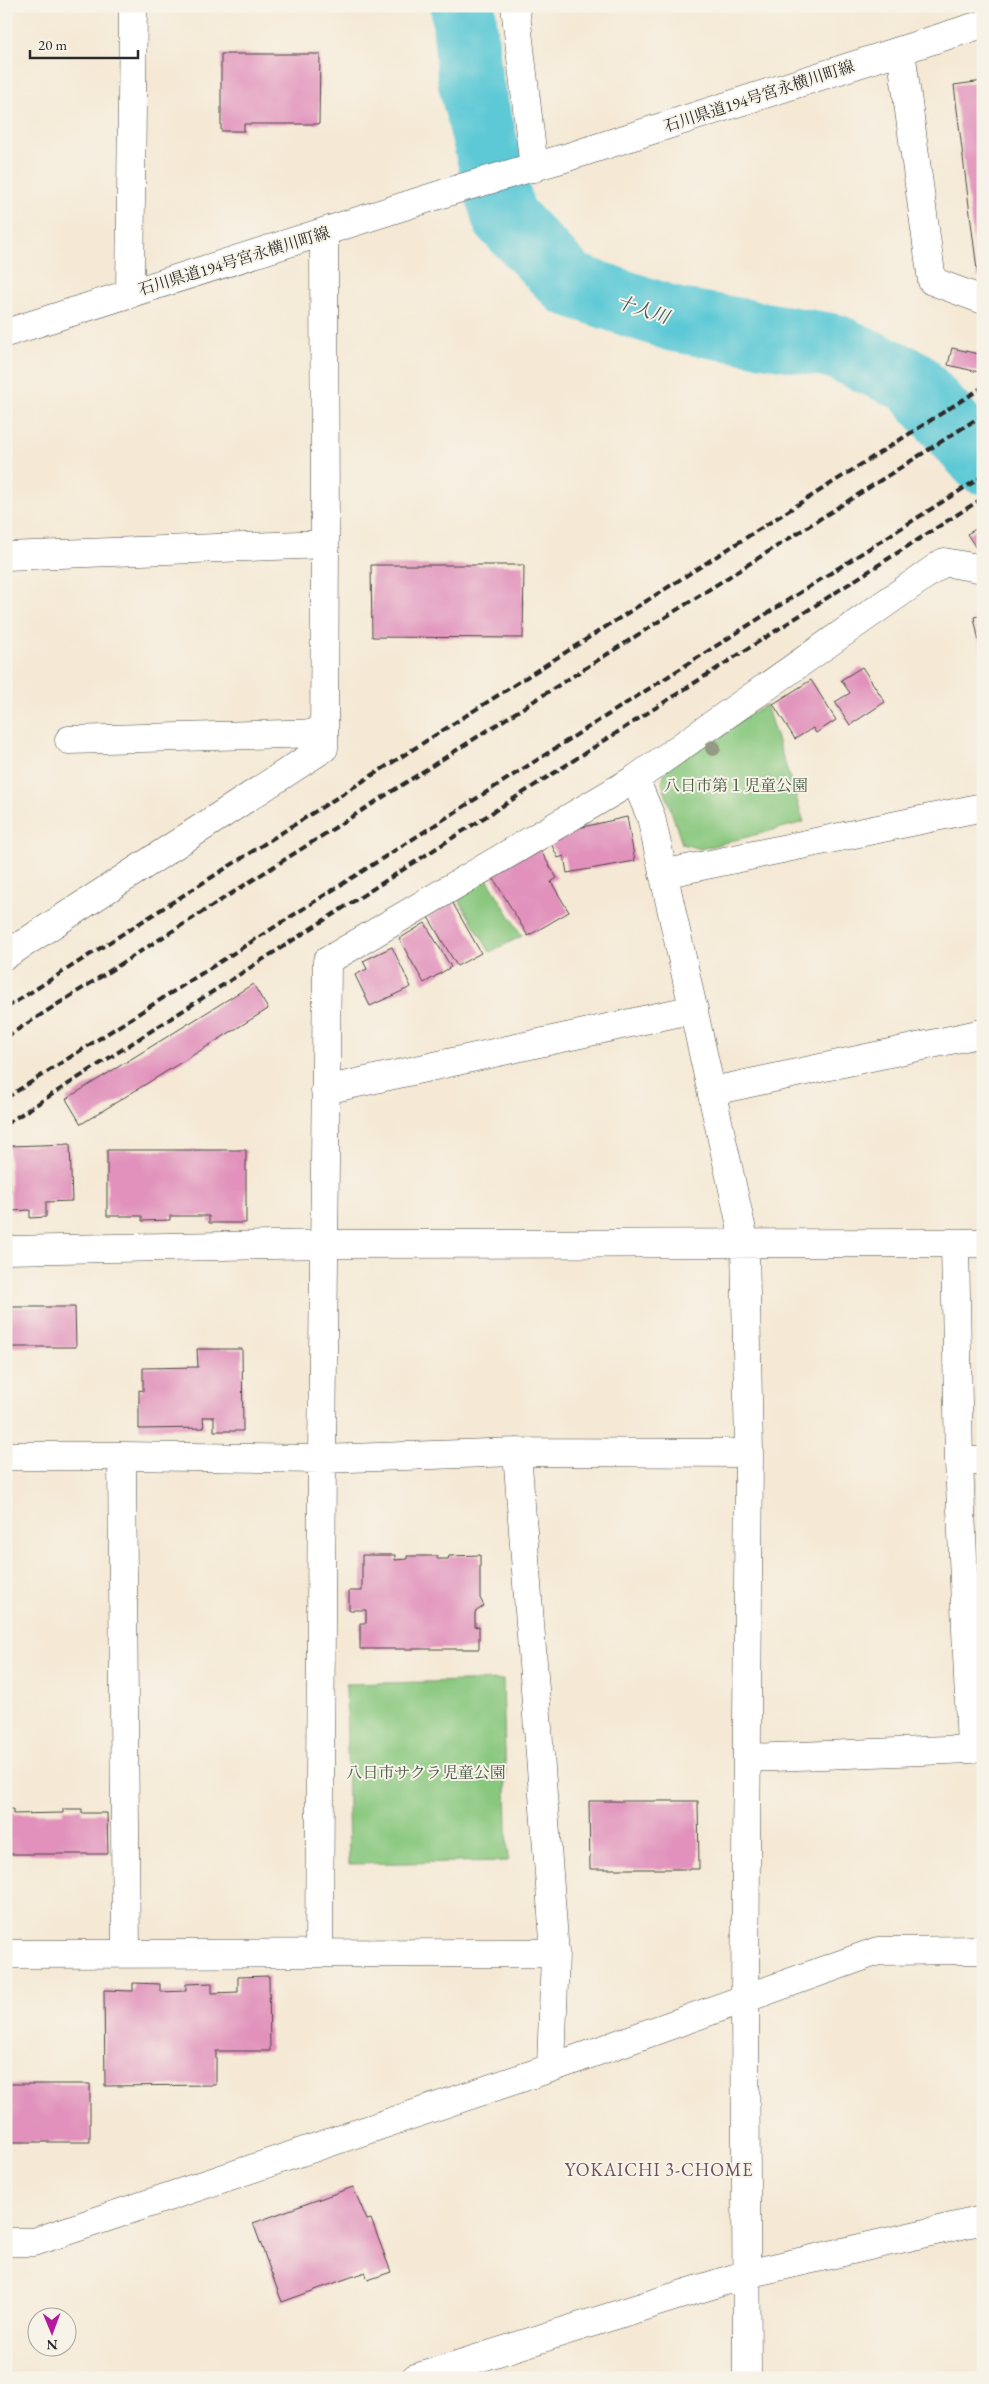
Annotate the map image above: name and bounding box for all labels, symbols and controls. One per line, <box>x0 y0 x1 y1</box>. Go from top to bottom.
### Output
scale bar <box>30 28 138 60</box>
text: 20 m <box>38 35 67 54</box>
street label: 石川県道194号宮永横川町線 <box>661 55 857 137</box>
street label: 石川県道194号宮永横川町線 <box>136 222 332 300</box>
water label: 十人川 <box>614 290 674 329</box>
park label: 八日市第１児童公園 <box>664 775 808 796</box>
park label: 八日市サクラ児童公園 <box>346 1762 506 1783</box>
district label: YOKAICHI 3-CHOME <box>565 2158 753 2181</box>
north arrow <box>28 2306 78 2356</box>
text: N <box>46 2336 58 2354</box>

